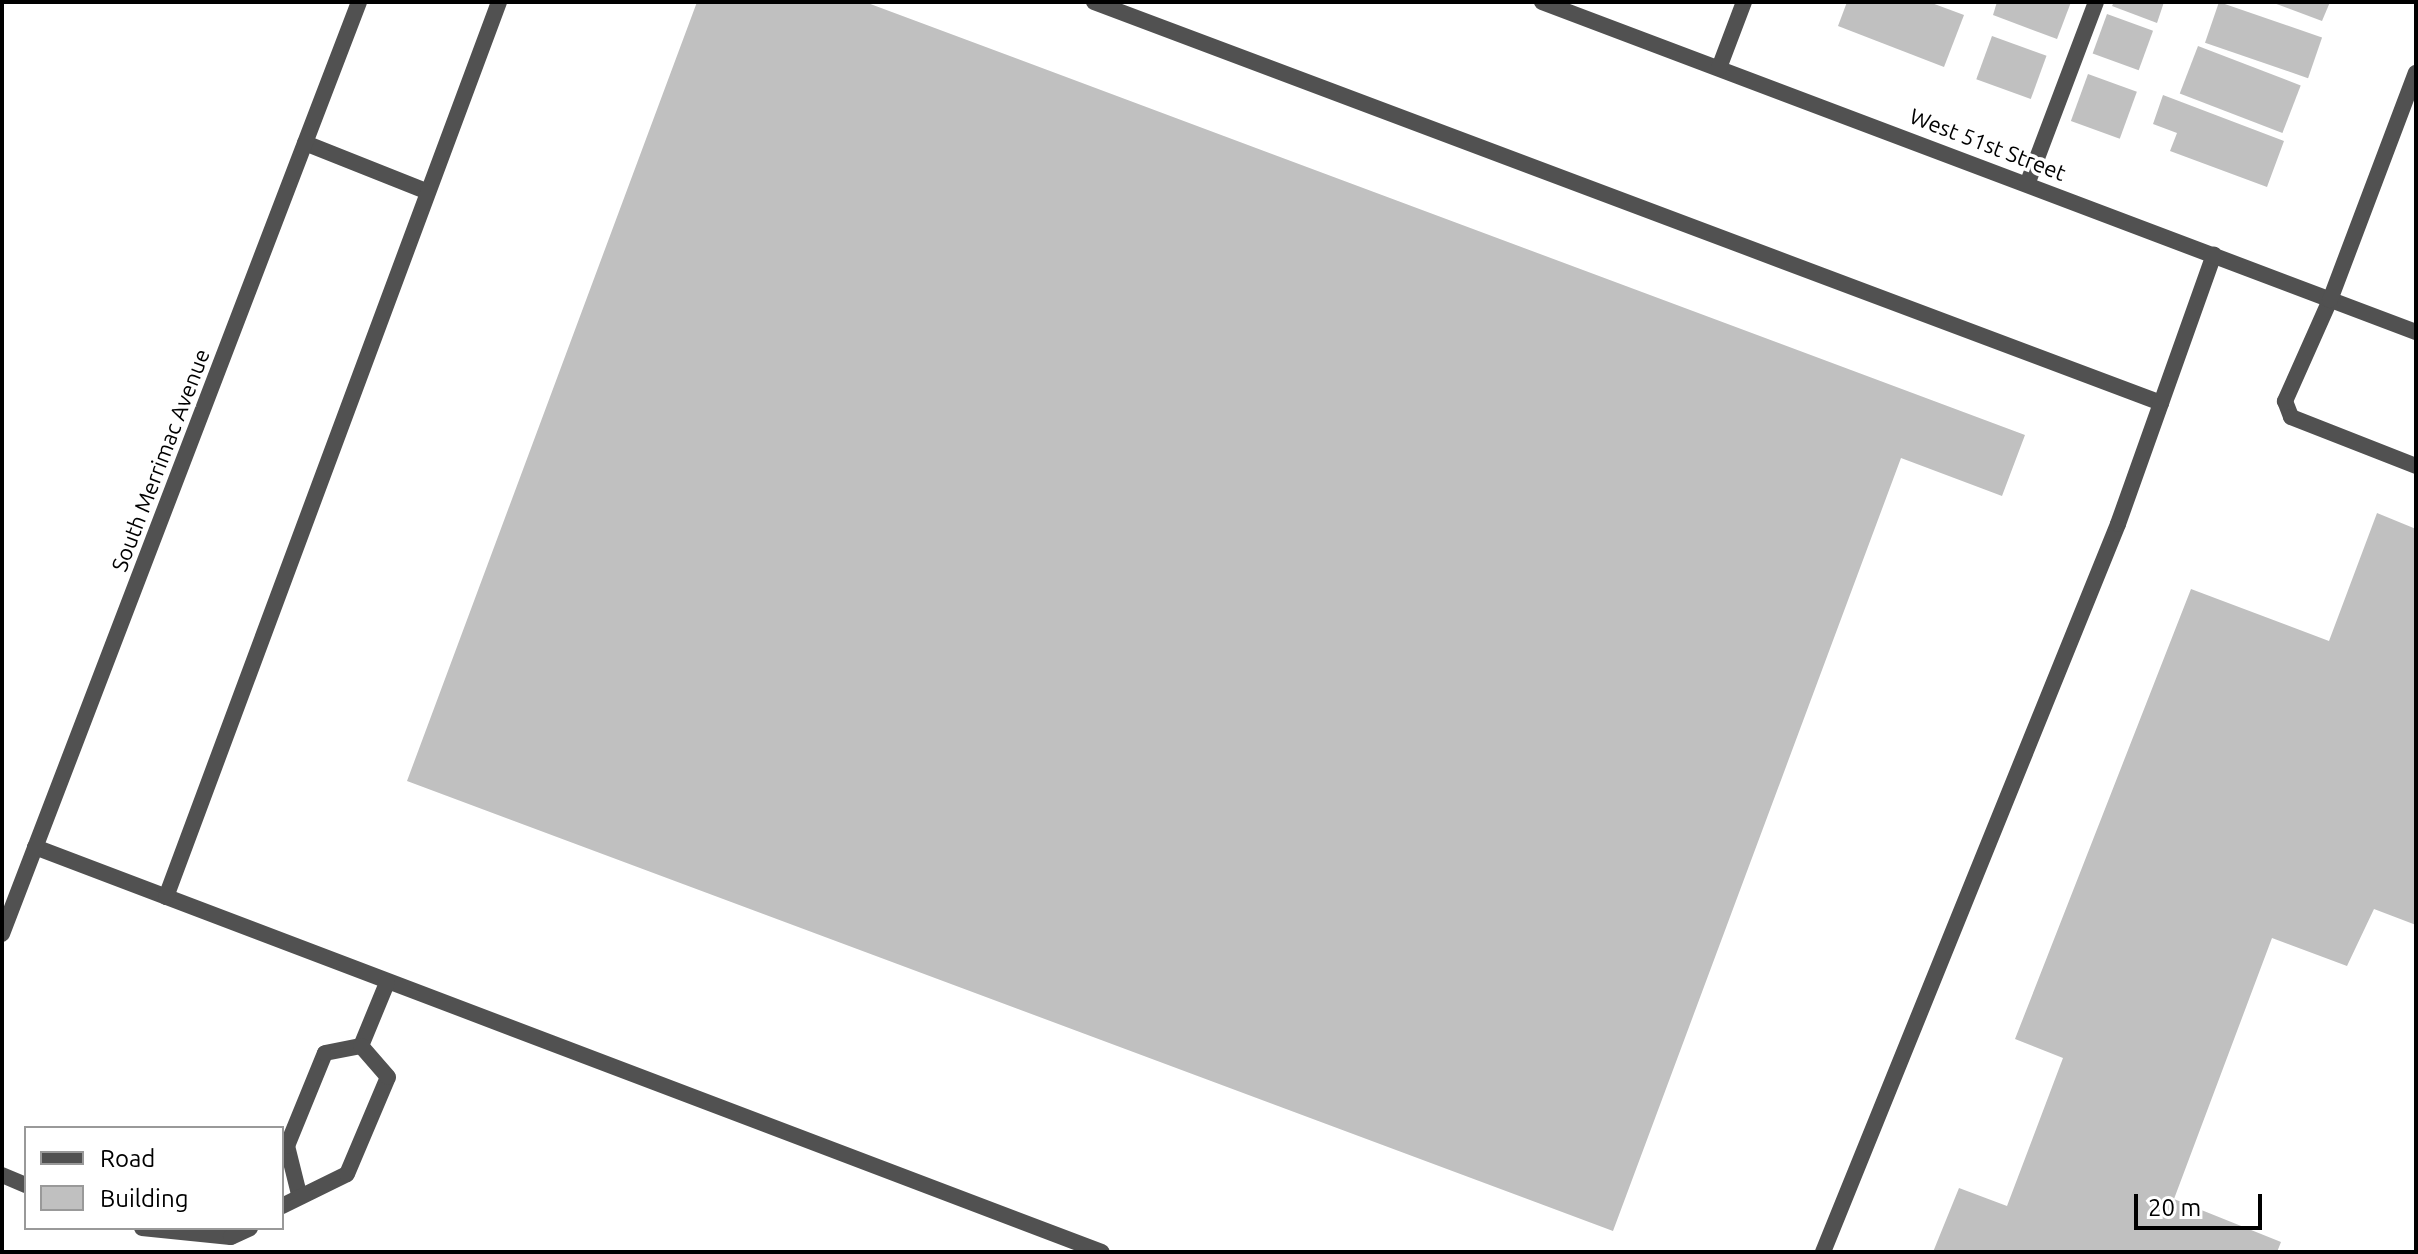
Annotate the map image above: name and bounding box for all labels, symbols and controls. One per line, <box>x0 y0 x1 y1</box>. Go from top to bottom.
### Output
street label: West 51st Street <box>1906 102 2070 186</box>
street label: South Merrimac Avenue <box>105 345 215 575</box>
legend <box>24 1126 284 1230</box>
text: Road <box>100 1145 155 1172</box>
scale bar <box>2138 1178 2266 1228</box>
text: Building <box>100 1185 188 1212</box>
text: 20 m <box>2148 1194 2201 1221</box>

